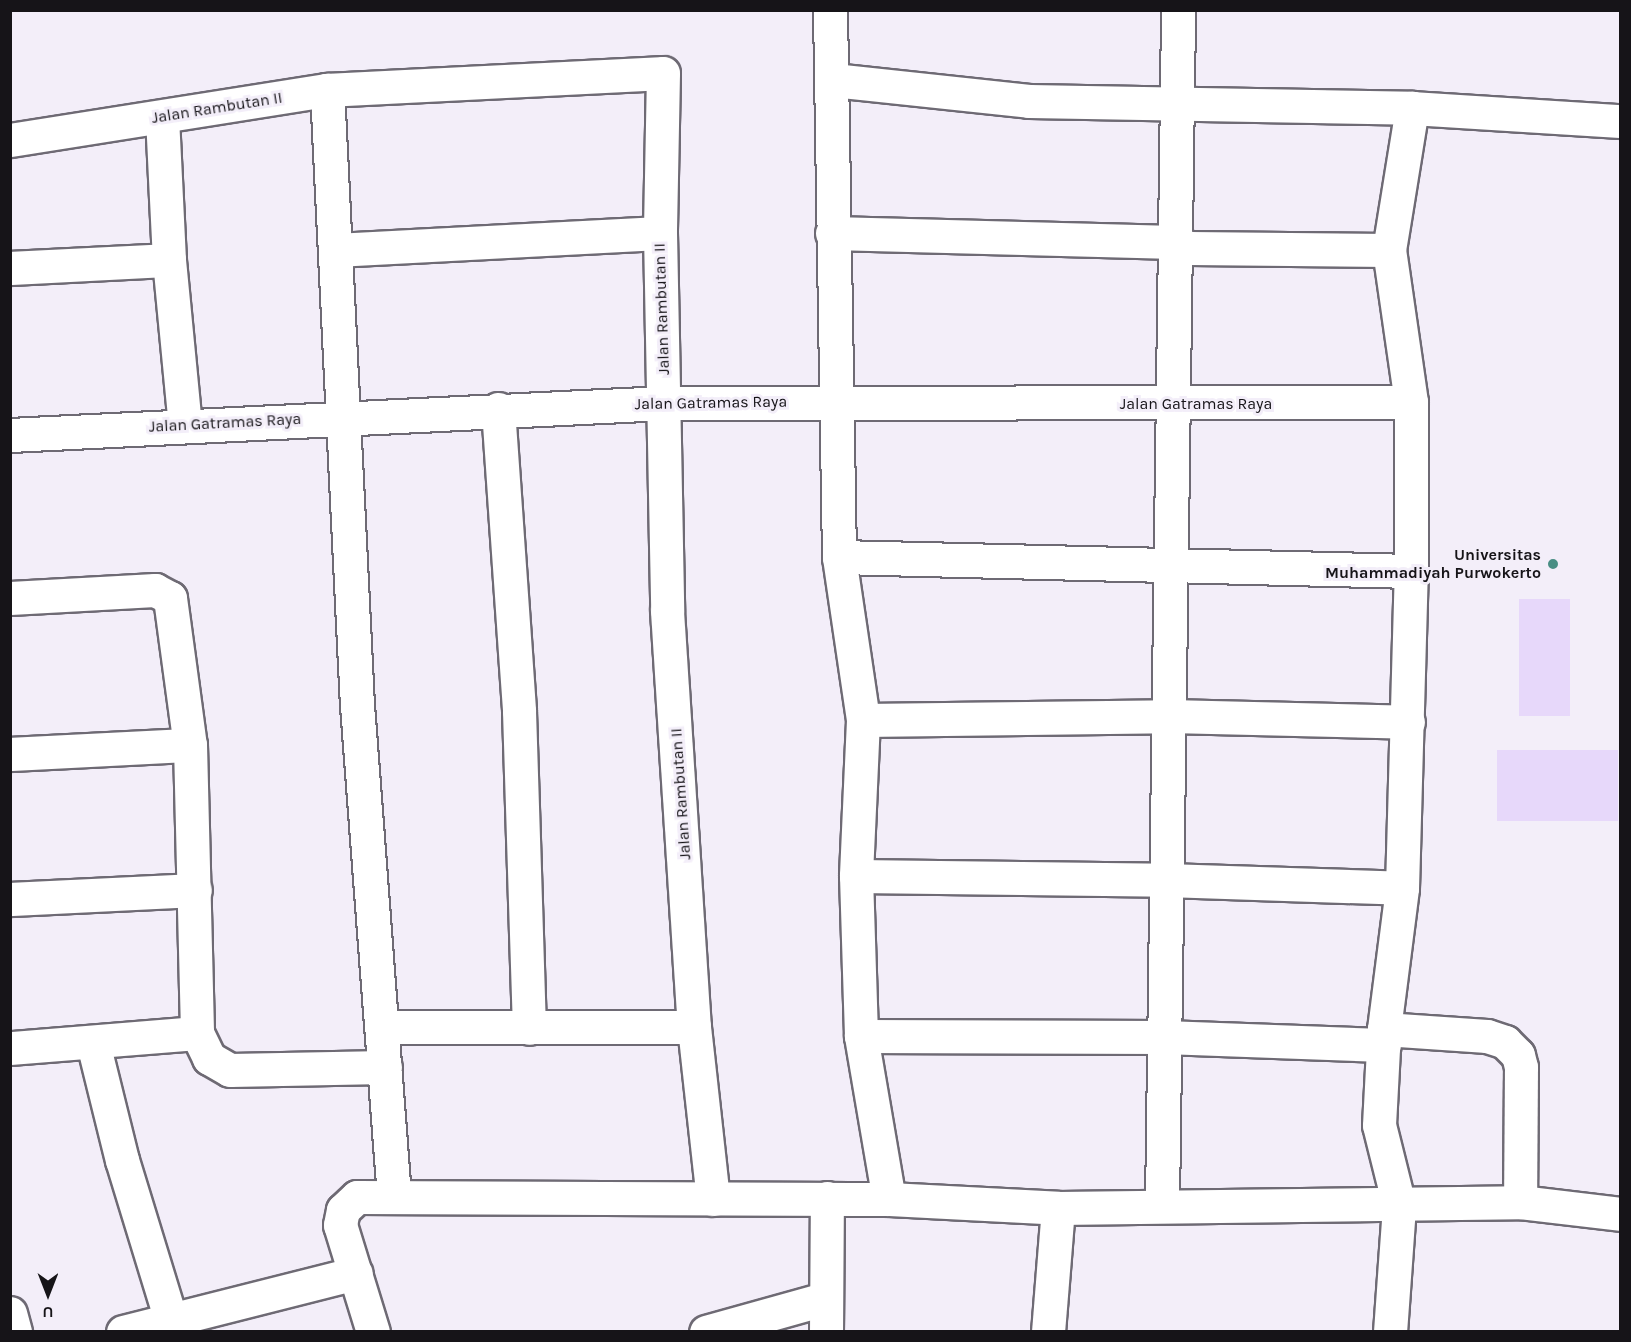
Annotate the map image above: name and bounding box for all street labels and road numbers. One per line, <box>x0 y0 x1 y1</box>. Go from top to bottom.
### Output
street label: Jalan Rambutan II <box>150 88 284 128</box>
street label: Jalan Rambutan II <box>650 243 674 375</box>
street label: Jalan Gatramas Raya <box>635 392 787 414</box>
street label: Jalan Gatramas Raya <box>1120 394 1272 414</box>
street label: Jalan Gatramas Raya <box>148 409 302 437</box>
street label: Jalan Rambutan II <box>667 727 695 861</box>

